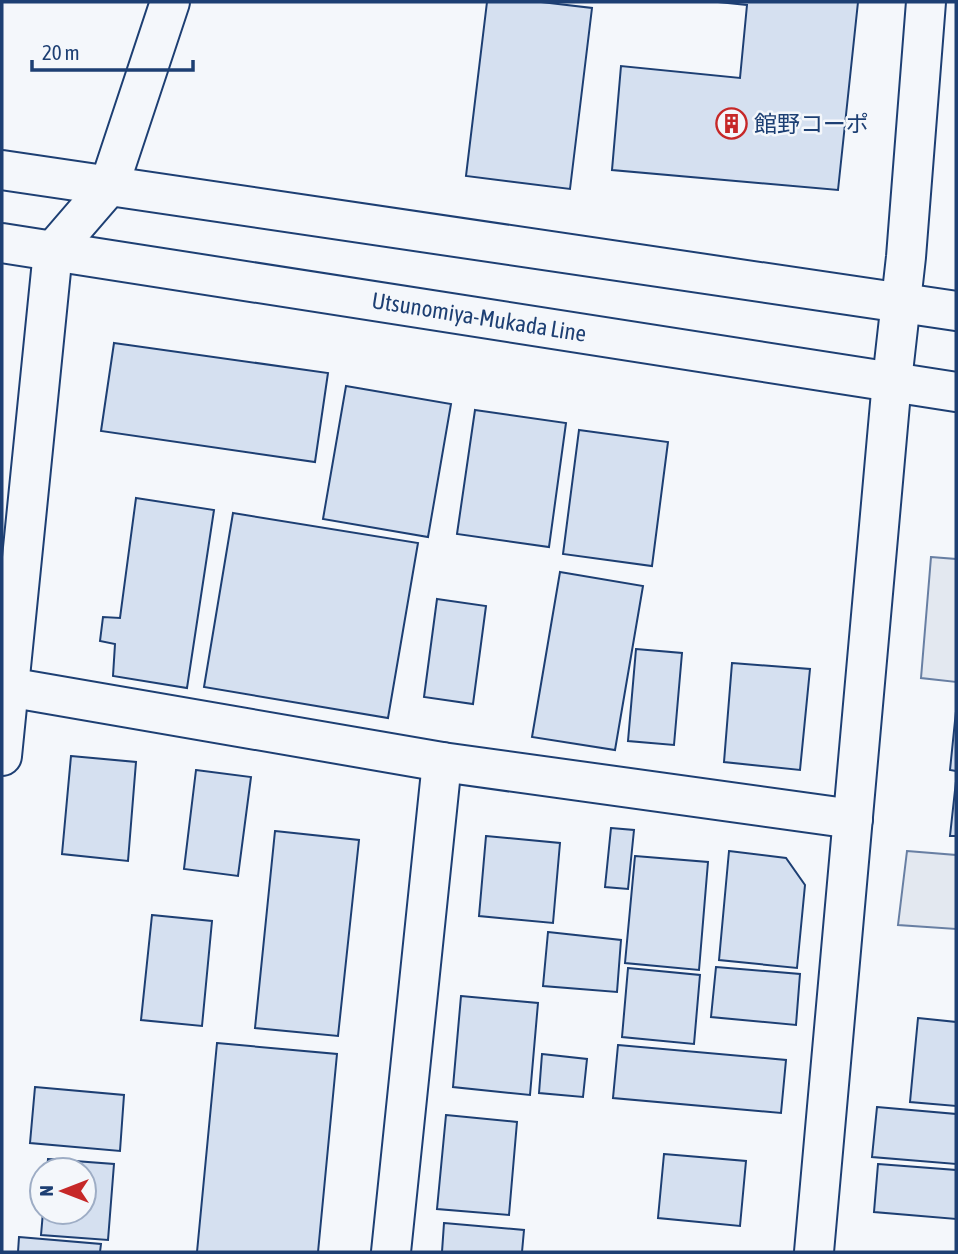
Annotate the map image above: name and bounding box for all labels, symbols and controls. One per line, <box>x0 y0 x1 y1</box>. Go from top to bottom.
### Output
scale bar <box>32 28 192 72</box>
text: 20 m <box>42 40 80 64</box>
building icon: 館野コーポ <box>714 107 748 141</box>
place label: 館野コーポ <box>754 111 869 137</box>
street label: Utsunomiya-Mukada Line <box>370 287 588 347</box>
north arrow <box>28 1156 98 1226</box>
text: N <box>35 1185 57 1197</box>

